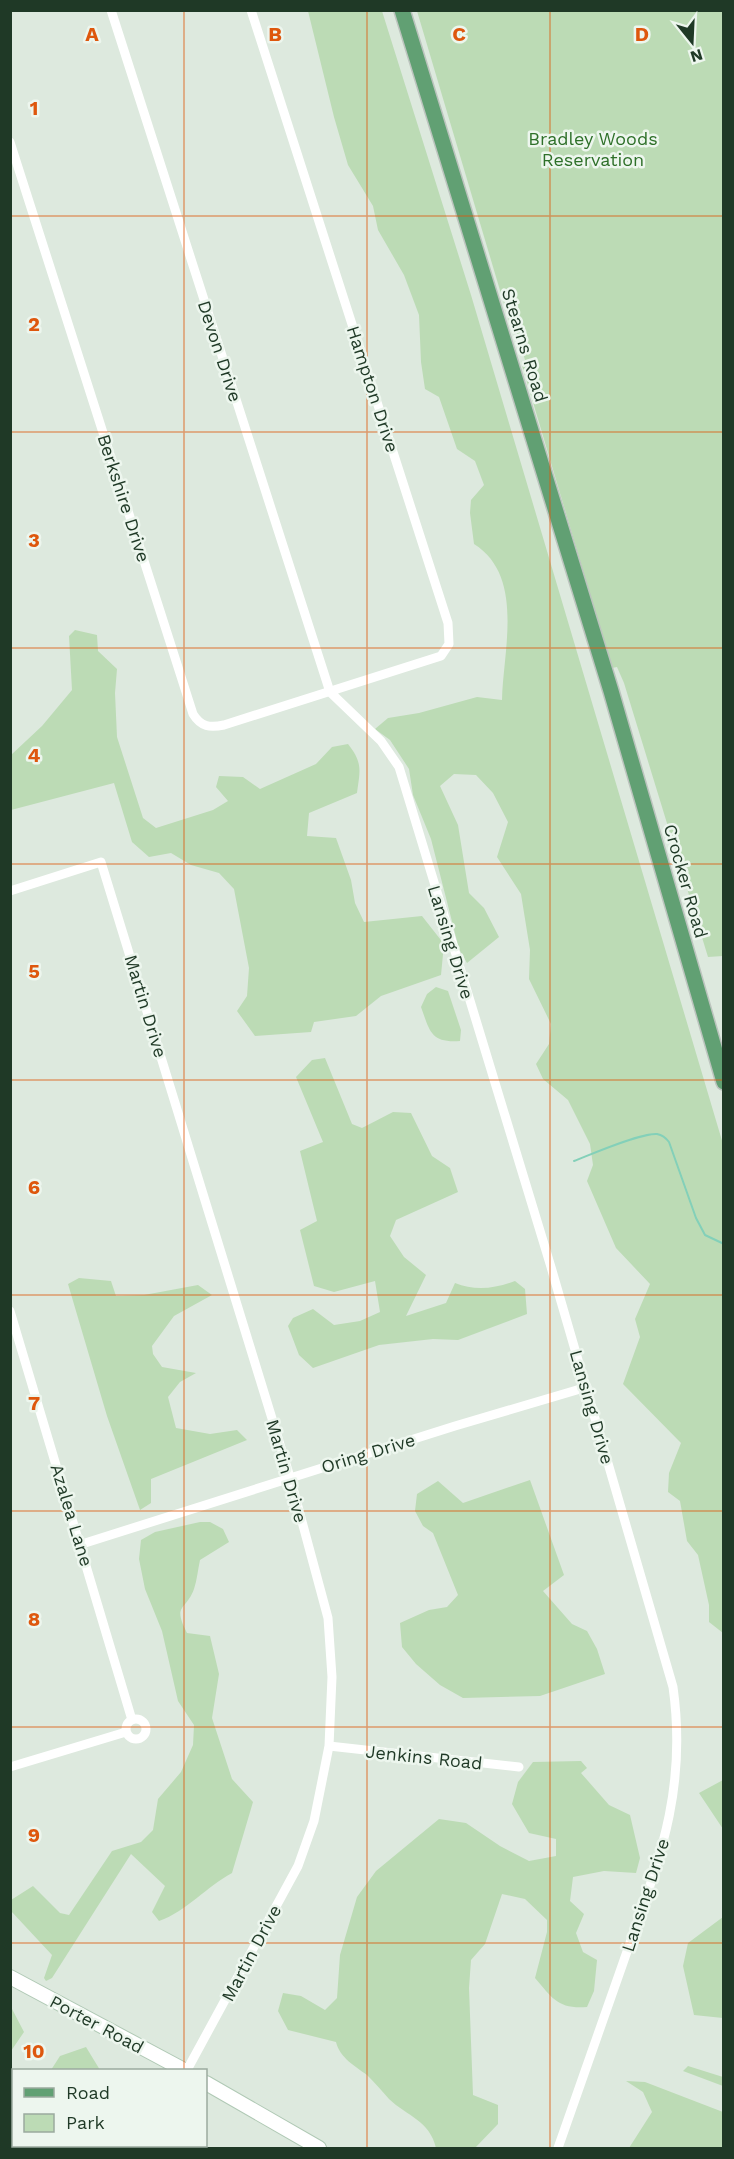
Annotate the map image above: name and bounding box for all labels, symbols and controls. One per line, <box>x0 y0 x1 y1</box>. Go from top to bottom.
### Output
north arrow <box>662 12 722 72</box>
text: A <box>85 22 99 46</box>
text: B <box>268 22 282 46</box>
text: C <box>452 22 466 46</box>
text: D <box>635 22 649 46</box>
text: N <box>688 45 705 67</box>
text: 1 <box>30 96 38 120</box>
park label: Bradley Woods Reservation <box>528 128 658 170</box>
street label: Stearns Road <box>498 286 552 404</box>
street label: Devon Drive <box>194 298 246 404</box>
text: 2 <box>28 312 40 336</box>
street label: Hampton Drive <box>343 323 403 455</box>
street label: Berkshire Drive <box>93 431 155 565</box>
text: 3 <box>28 528 40 552</box>
text: 4 <box>28 743 41 767</box>
street label: Crocker Road <box>660 822 712 940</box>
street label: Lansing Drive <box>424 883 478 1001</box>
street label: Martin Drive <box>120 952 172 1060</box>
text: 5 <box>28 959 40 983</box>
text: 6 <box>28 1175 40 1199</box>
street label: Lansing Drive <box>566 1347 618 1467</box>
text: 7 <box>28 1391 40 1415</box>
street label: Martin Drive <box>262 1417 312 1525</box>
street label: Oring Drive <box>318 1429 418 1477</box>
street label: Azalea Lane <box>46 1461 98 1569</box>
text: 8 <box>28 1607 40 1631</box>
street label: Jenkins Road <box>365 1740 483 1774</box>
text: 9 <box>28 1823 40 1847</box>
street label: Lansing Drive <box>617 1836 673 1954</box>
street label: Martin Drive <box>217 1901 285 2005</box>
street label: Porter Road <box>46 1990 148 2058</box>
text: 10 <box>23 2039 45 2063</box>
legend <box>12 2069 207 2147</box>
text: Road <box>66 2082 110 2103</box>
text: Park <box>66 2112 105 2133</box>

